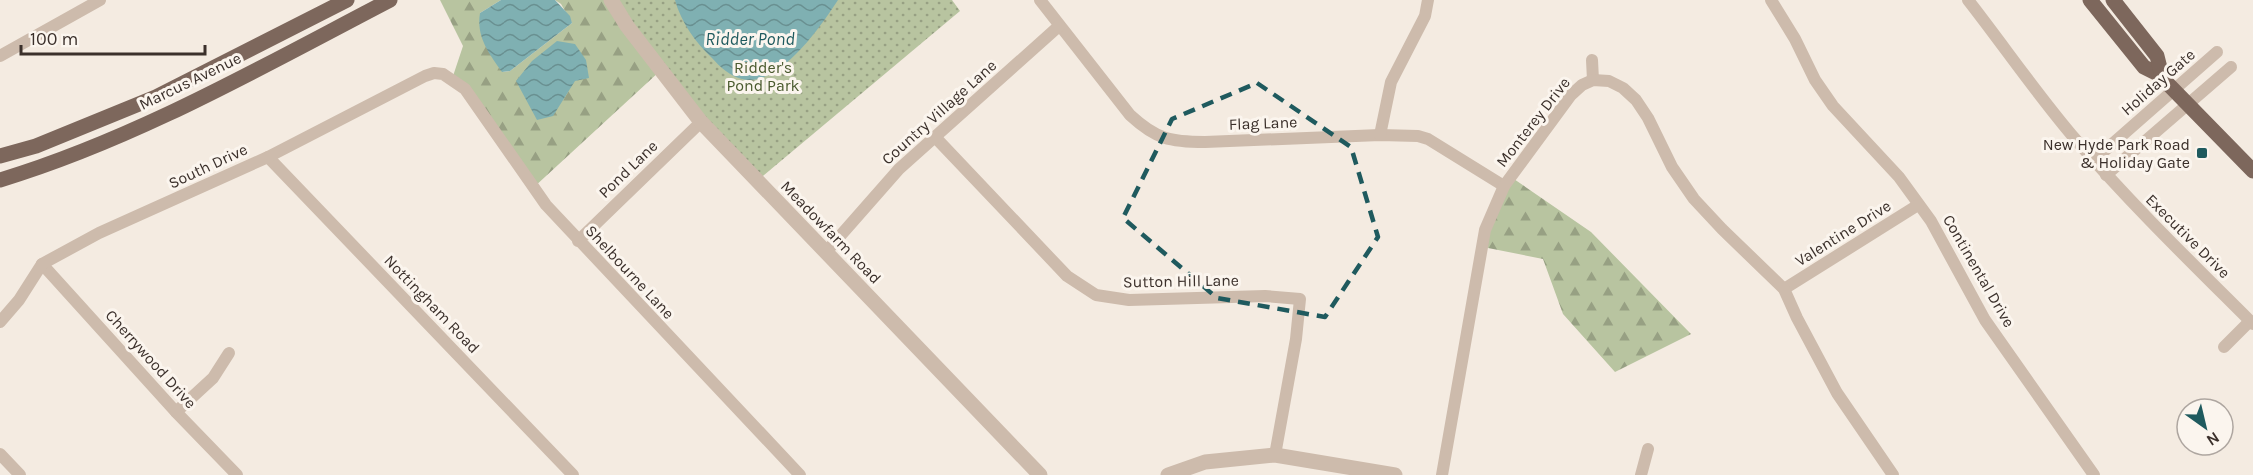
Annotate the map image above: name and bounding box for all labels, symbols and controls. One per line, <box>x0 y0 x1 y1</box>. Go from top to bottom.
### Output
scale bar <box>21 18 206 56</box>
text: 100 m <box>30 28 78 50</box>
water label: Ridder Pond <box>705 28 795 50</box>
street label: Holiday Gate <box>2117 45 2199 119</box>
street label: Marcus Avenue <box>136 48 244 114</box>
street label: Country Village Lane <box>878 56 1000 168</box>
park label: Ridder's Pond Park <box>727 58 800 95</box>
street label: Monterey Drive <box>1492 73 1574 171</box>
street label: Flag Lane <box>1228 112 1298 134</box>
place label: New Hyde Park Road & Holiday Gate <box>2043 135 2190 172</box>
street label: Pond Lane <box>595 136 661 202</box>
street label: South Drive <box>165 139 251 193</box>
marker: New Hyde Park Road & Holiday Gate <box>2195 146 2209 160</box>
street label: Meadowfarm Road <box>777 176 885 288</box>
street label: Executive Drive <box>2142 190 2234 282</box>
street label: Valentine Drive <box>1792 196 1894 270</box>
street label: Continental Drive <box>1939 211 2019 331</box>
street label: Shelbourne Lane <box>582 221 678 323</box>
street label: Nottingham Road <box>380 251 484 357</box>
street label: Sutton Hill Lane <box>1123 270 1239 292</box>
street label: Cherrywood Drive <box>102 306 200 412</box>
north arrow <box>2175 397 2235 457</box>
text: N <box>2203 428 2223 450</box>

